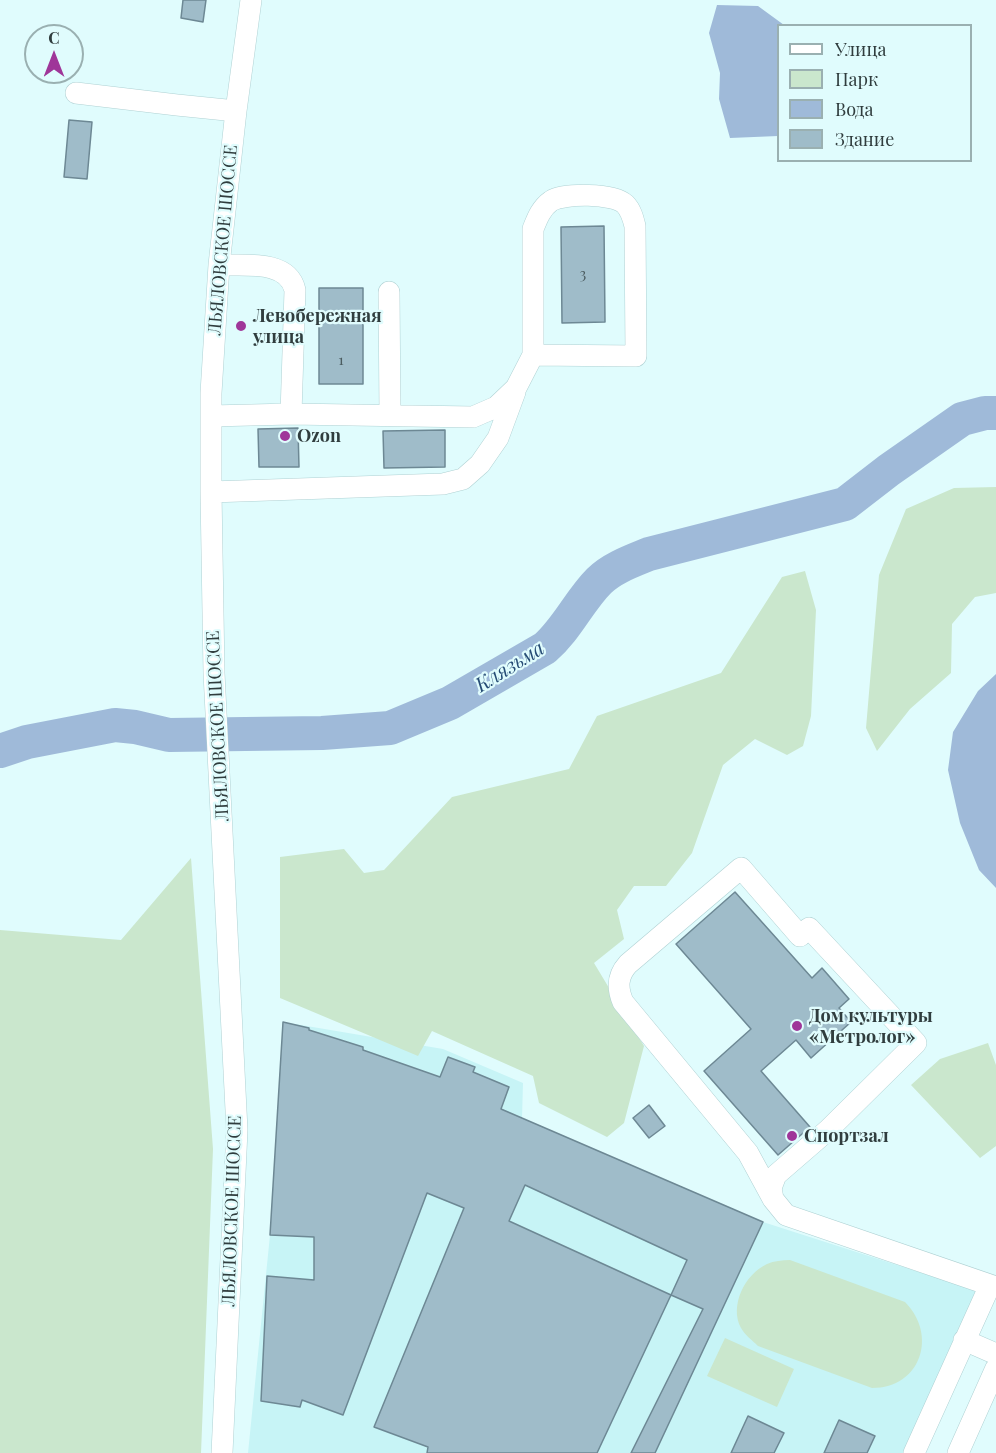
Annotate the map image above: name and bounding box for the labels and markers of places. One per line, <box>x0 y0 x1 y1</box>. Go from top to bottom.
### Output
place label: Левобережная улица <box>253 305 382 348</box>
marker: Левобережная улица <box>234 319 248 333</box>
place label: Ozon <box>297 425 341 447</box>
marker: Ozon <box>278 429 292 443</box>
place label: Дом культуры «Метролог» <box>809 1005 933 1048</box>
marker: Дом культуры «Метролог» <box>790 1019 804 1033</box>
place label: Спортзал <box>804 1125 889 1147</box>
marker: Спортзал <box>785 1129 799 1143</box>

